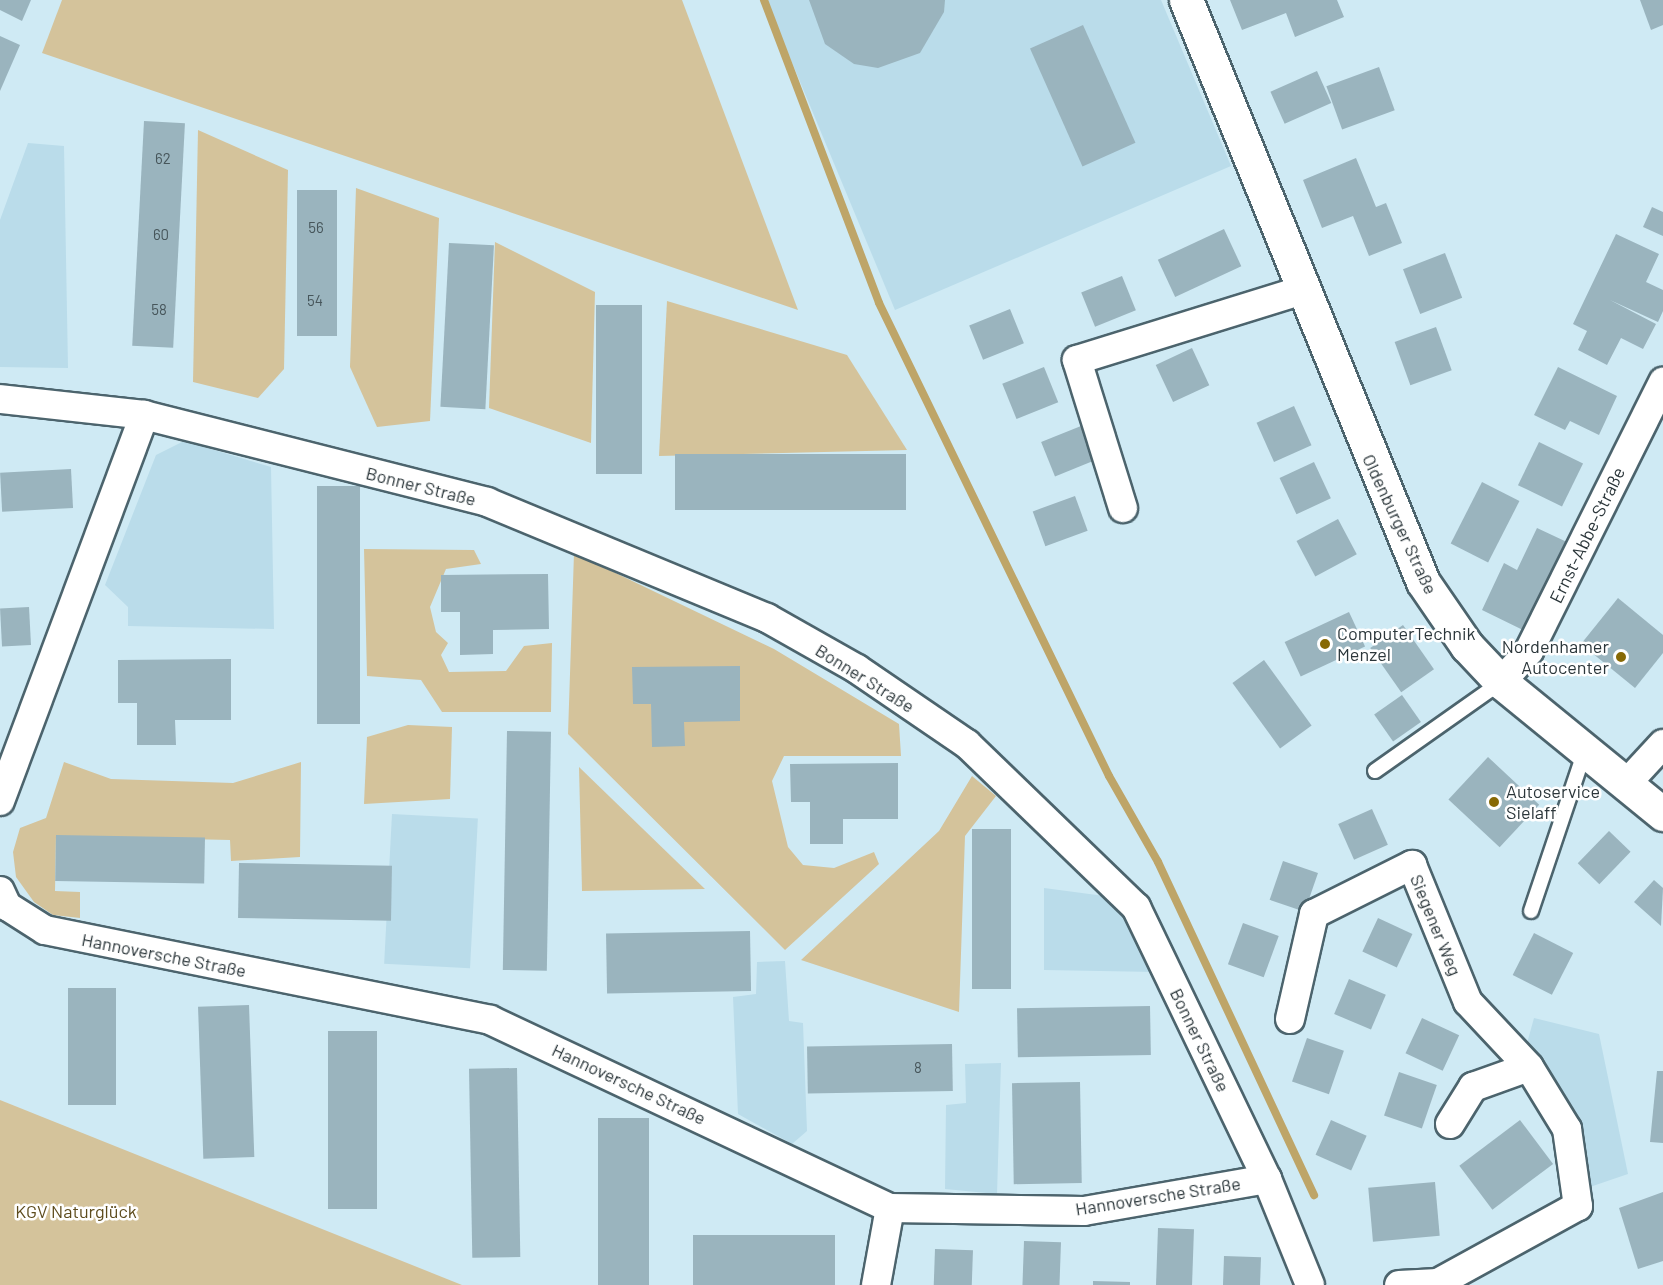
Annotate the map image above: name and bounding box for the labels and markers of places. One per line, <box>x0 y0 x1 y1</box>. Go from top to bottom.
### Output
place label: ComputerTechnik Menzel <box>1337 623 1476 666</box>
place label: Nordenhamer Autocenter <box>1502 636 1609 678</box>
marker: ComputerTechnik Menzel <box>1318 637 1332 651</box>
marker: Nordenhamer Autocenter <box>1614 650 1628 664</box>
place label: Autoservice Sielaff <box>1506 781 1600 824</box>
marker: Autoservice Sielaff <box>1487 795 1501 809</box>

